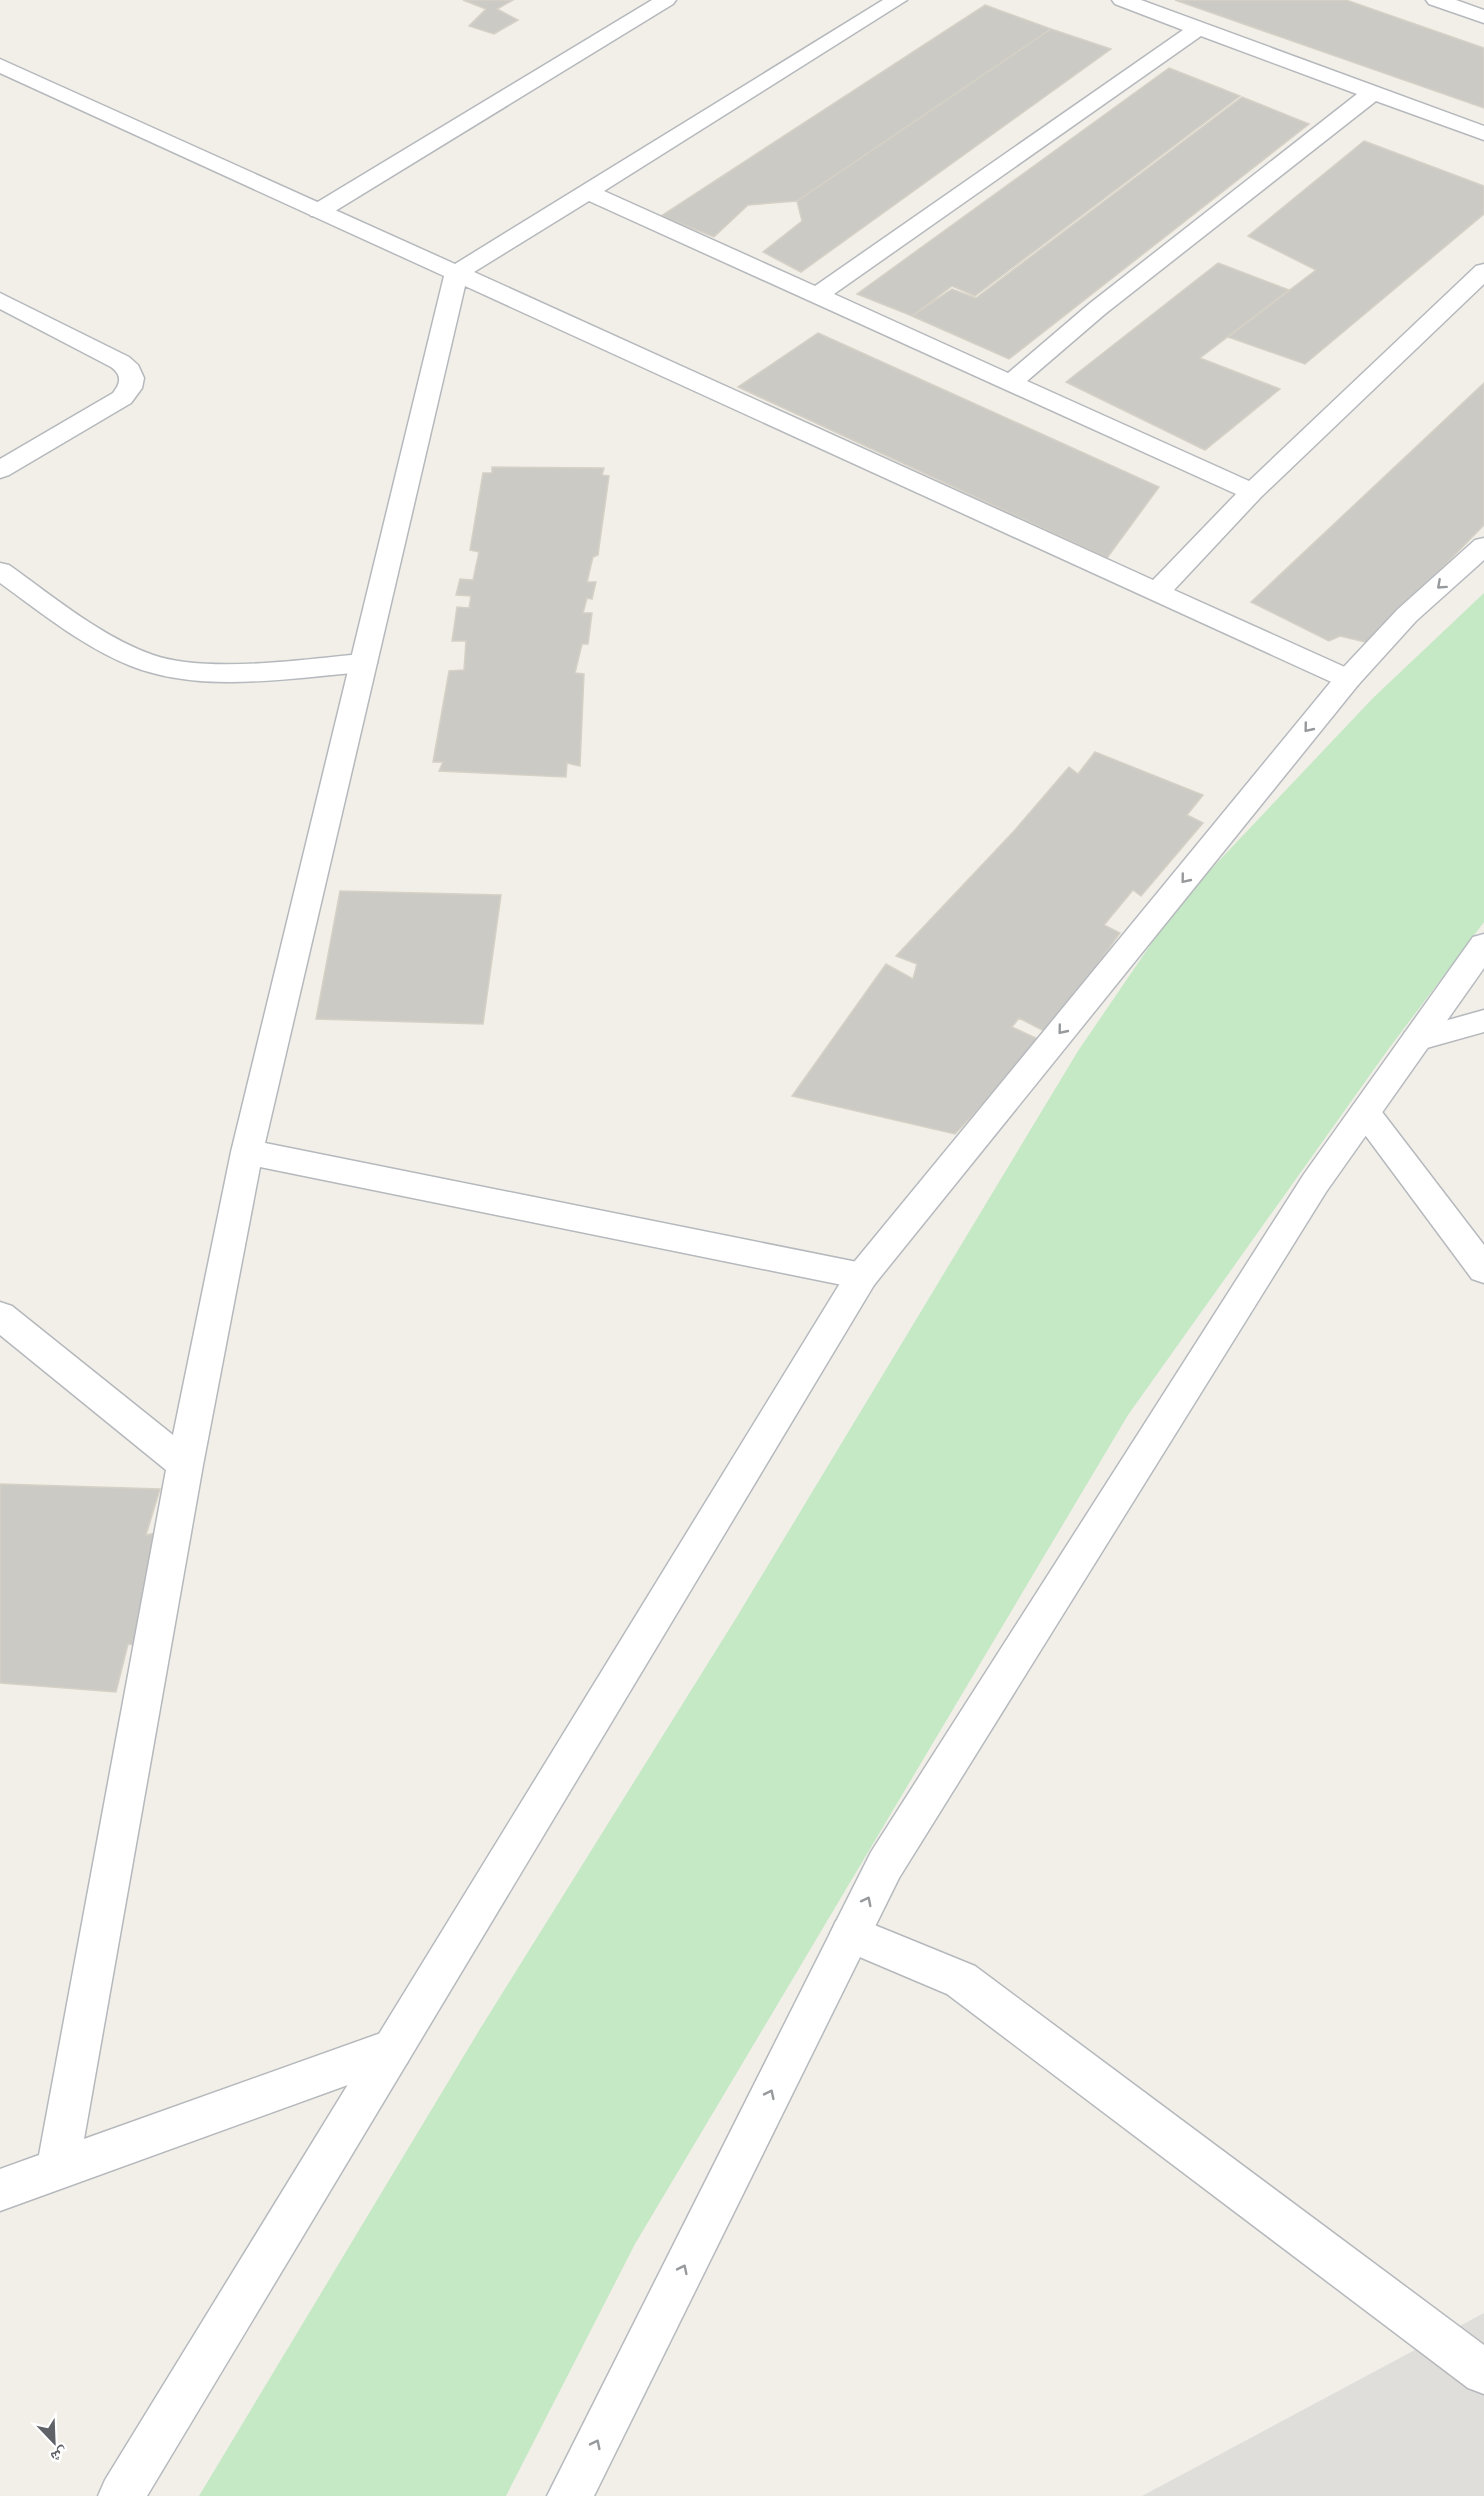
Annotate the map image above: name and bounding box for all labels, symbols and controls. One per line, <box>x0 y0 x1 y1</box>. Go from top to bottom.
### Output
one-way arrow <box>1437 578 1447 589</box>
one-way arrow <box>1305 721 1316 732</box>
one-way arrow <box>1181 872 1192 883</box>
one-way arrow <box>1058 1023 1069 1034</box>
one-way arrow <box>859 1897 871 1908</box>
one-way arrow <box>763 2090 774 2101</box>
one-way arrow <box>676 2264 688 2275</box>
north arrow <box>24 2412 84 2472</box>
one-way arrow <box>589 2439 601 2450</box>
text: ش <box>48 2443 72 2468</box>

